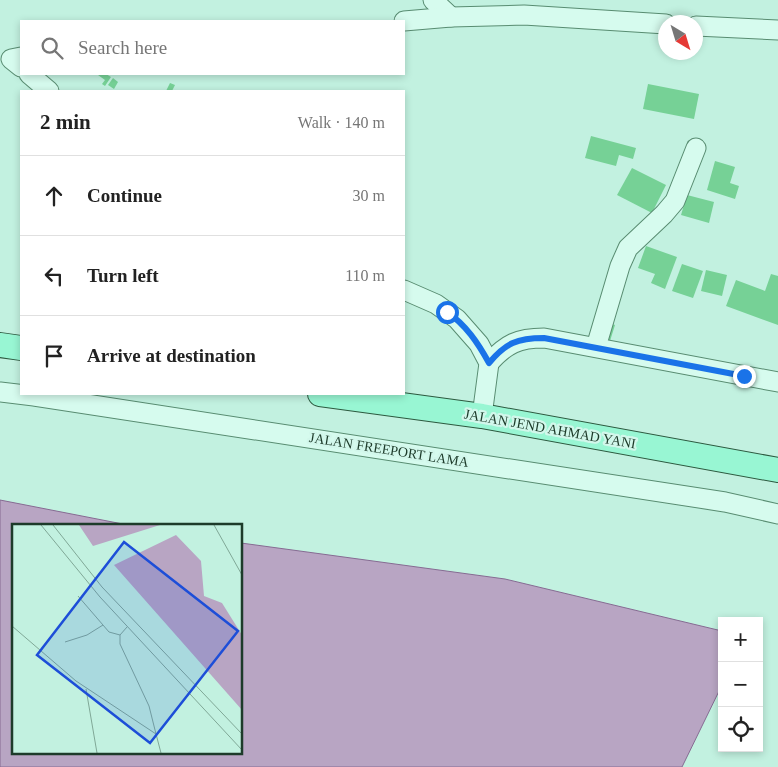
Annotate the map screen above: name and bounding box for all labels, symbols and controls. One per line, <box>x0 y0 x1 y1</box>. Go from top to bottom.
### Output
north arrow <box>658 15 703 60</box>
search box <box>20 20 405 75</box>
icon: search <box>38 34 66 62</box>
text: Search here <box>78 37 167 58</box>
text: 2 min <box>40 110 91 134</box>
text: Walk · 140 m <box>298 114 385 131</box>
icon: ahead <box>40 182 68 210</box>
text: Continue <box>87 185 162 206</box>
text: 30 m <box>353 187 385 204</box>
icon: left <box>40 262 68 290</box>
text: Turn left <box>87 265 159 286</box>
text: 110 m <box>345 267 385 284</box>
route start <box>436 301 459 324</box>
icon: arrive <box>40 342 68 370</box>
text: Arrive at destination <box>87 345 256 366</box>
route end <box>733 365 756 388</box>
street label: JALAN JEND AHMAD YANI <box>463 406 637 452</box>
street label: JALAN FREEPORT LAMA <box>308 430 471 470</box>
inset map <box>12 524 242 754</box>
map controls <box>718 617 763 752</box>
button: + <box>718 617 763 662</box>
button: − <box>718 662 763 707</box>
button: locate <box>718 707 763 752</box>

